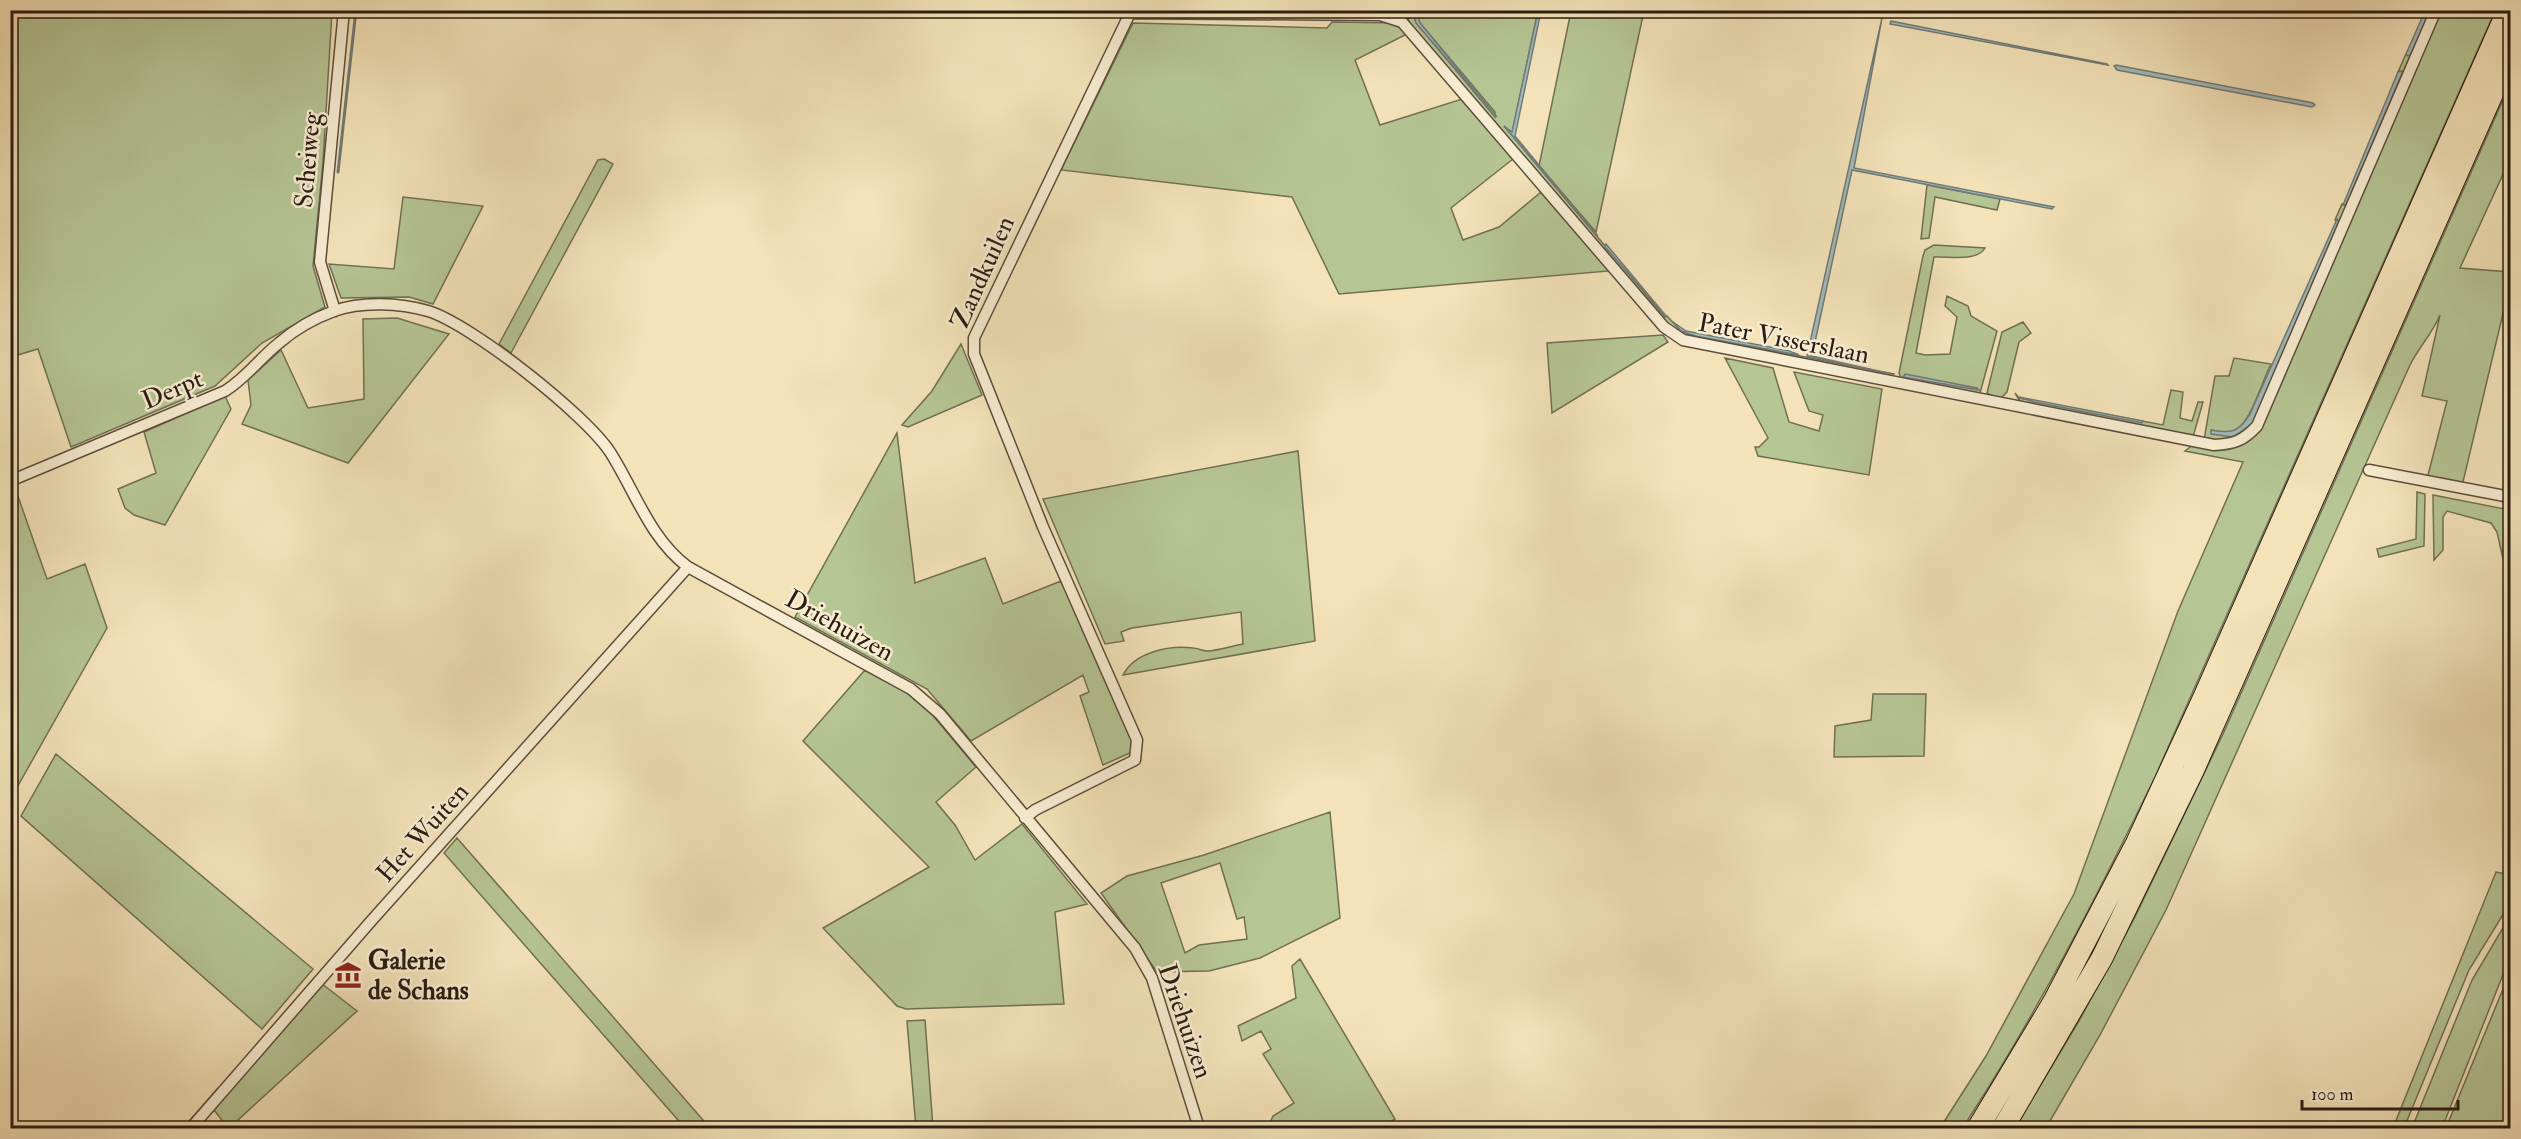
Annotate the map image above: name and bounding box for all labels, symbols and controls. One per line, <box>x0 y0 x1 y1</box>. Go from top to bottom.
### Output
street label: Scheiweg <box>288 110 328 209</box>
street label: Zandkuilen <box>944 211 1022 334</box>
street label: Pater Visserslaan <box>1696 307 1872 371</box>
street label: Derpt <box>137 363 208 418</box>
street label: Driehuizen <box>780 583 899 669</box>
street label: Het Wuiten <box>370 776 476 889</box>
place label: Galerie de Schans <box>368 945 469 1007</box>
museum icon: Galerie de Schans <box>333 960 363 990</box>
street label: Driehuizen <box>1151 960 1220 1083</box>
scale bar <box>2302 1073 2458 1111</box>
text: 100 m <box>2311 1083 2354 1106</box>

